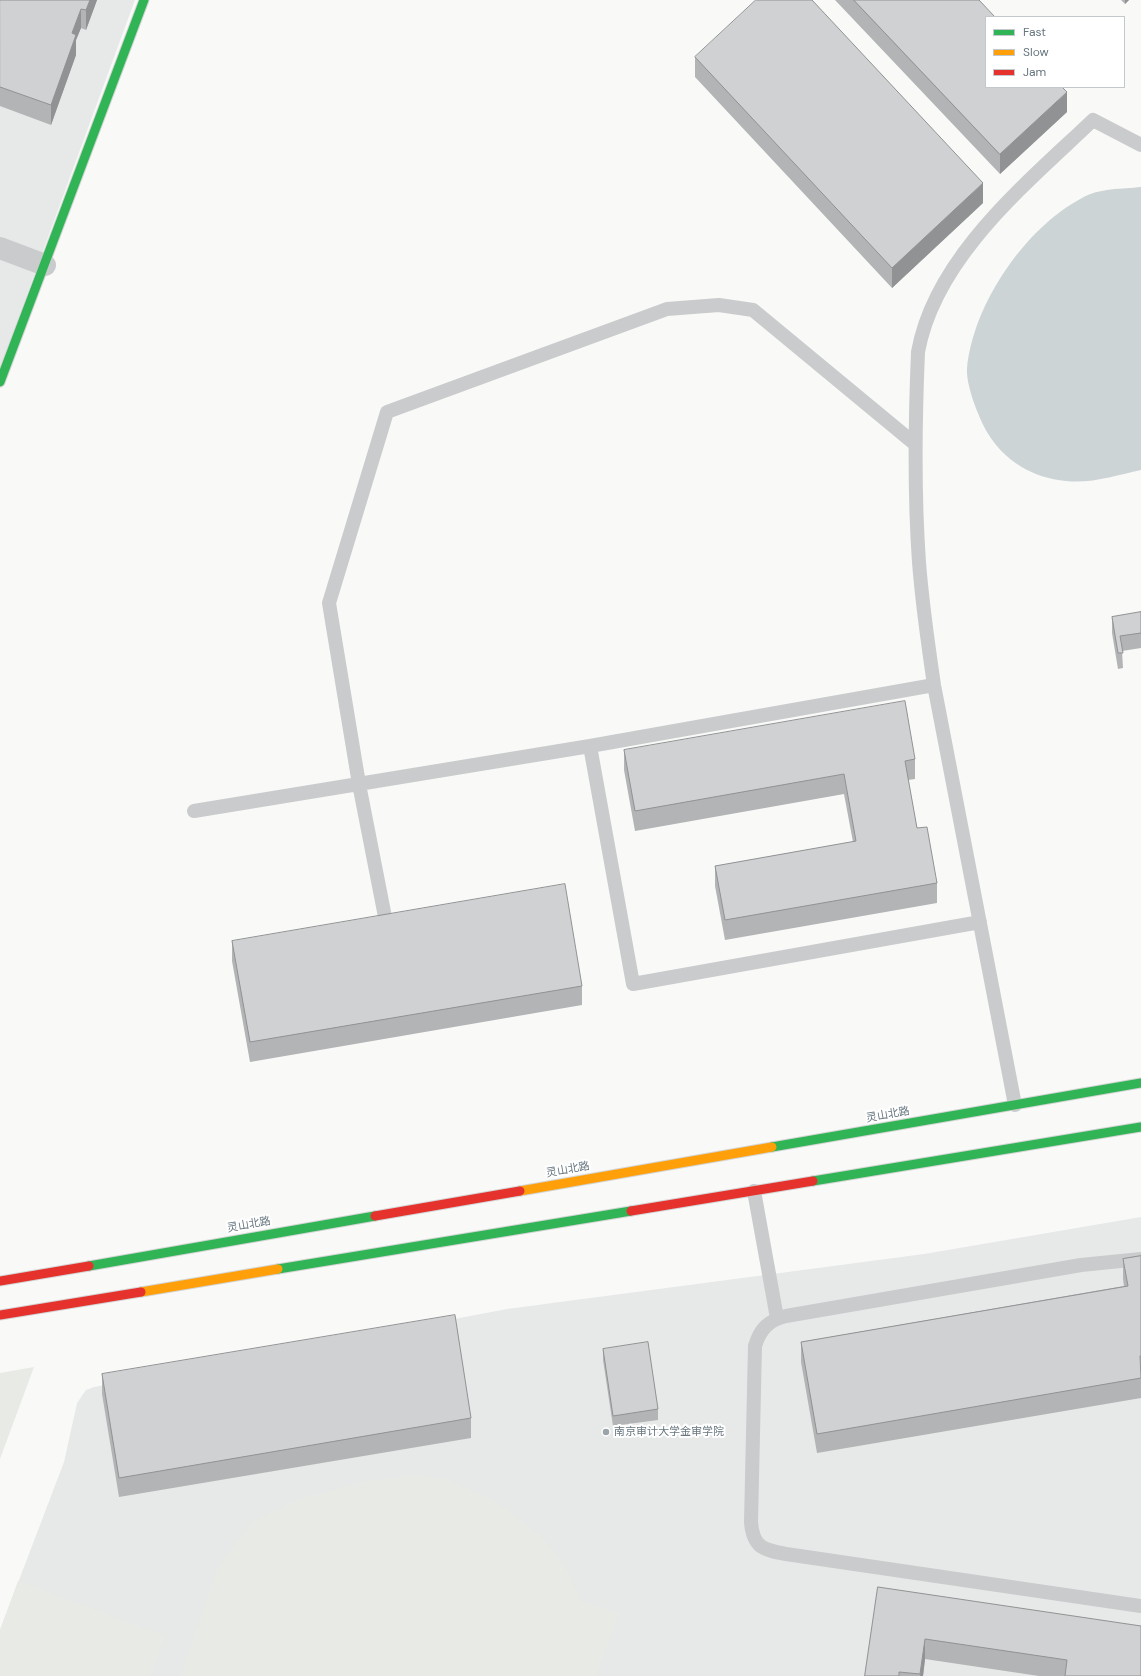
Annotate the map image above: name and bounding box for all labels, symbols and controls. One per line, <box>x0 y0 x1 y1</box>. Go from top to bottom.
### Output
legend <box>985 16 1125 88</box>
text: Fast <box>1023 24 1046 40</box>
text: Slow <box>1023 44 1049 60</box>
text: Jam <box>1023 64 1046 80</box>
street label: 灵山北路 <box>865 1105 911 1125</box>
street label: 灵山北路 <box>545 1160 591 1180</box>
street label: 灵山北路 <box>226 1215 272 1235</box>
place label: 南京审计大学金审学院 <box>614 1425 724 1439</box>
marker: 南京审计大学金审学院 <box>601 1427 611 1437</box>

